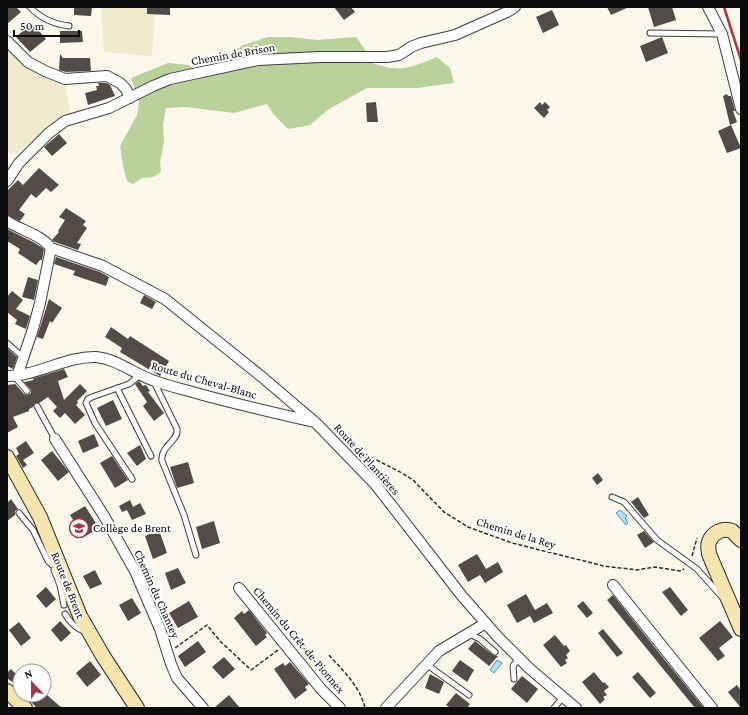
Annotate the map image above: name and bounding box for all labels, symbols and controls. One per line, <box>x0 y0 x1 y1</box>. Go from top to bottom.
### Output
scale bar <box>14 12 79 38</box>
text: 50 m <box>20 19 45 33</box>
street label: Chemin de Brison <box>190 40 277 68</box>
street label: Route du Cheval-Blanc <box>150 358 258 402</box>
street label: Route de Plantières <box>331 420 403 498</box>
street label: Chemin de la Rey <box>475 514 558 552</box>
school or university icon: Collège de Brent <box>68 517 90 539</box>
place label: Collège de Brent <box>93 521 172 535</box>
street label: Chemin du Chantey <box>131 548 183 641</box>
street label: Route de Brent <box>48 550 88 621</box>
street label: Chemin du Crêt-de-Pionnex <box>250 584 348 696</box>
north arrow <box>12 663 52 703</box>
text: N <box>23 667 34 681</box>

